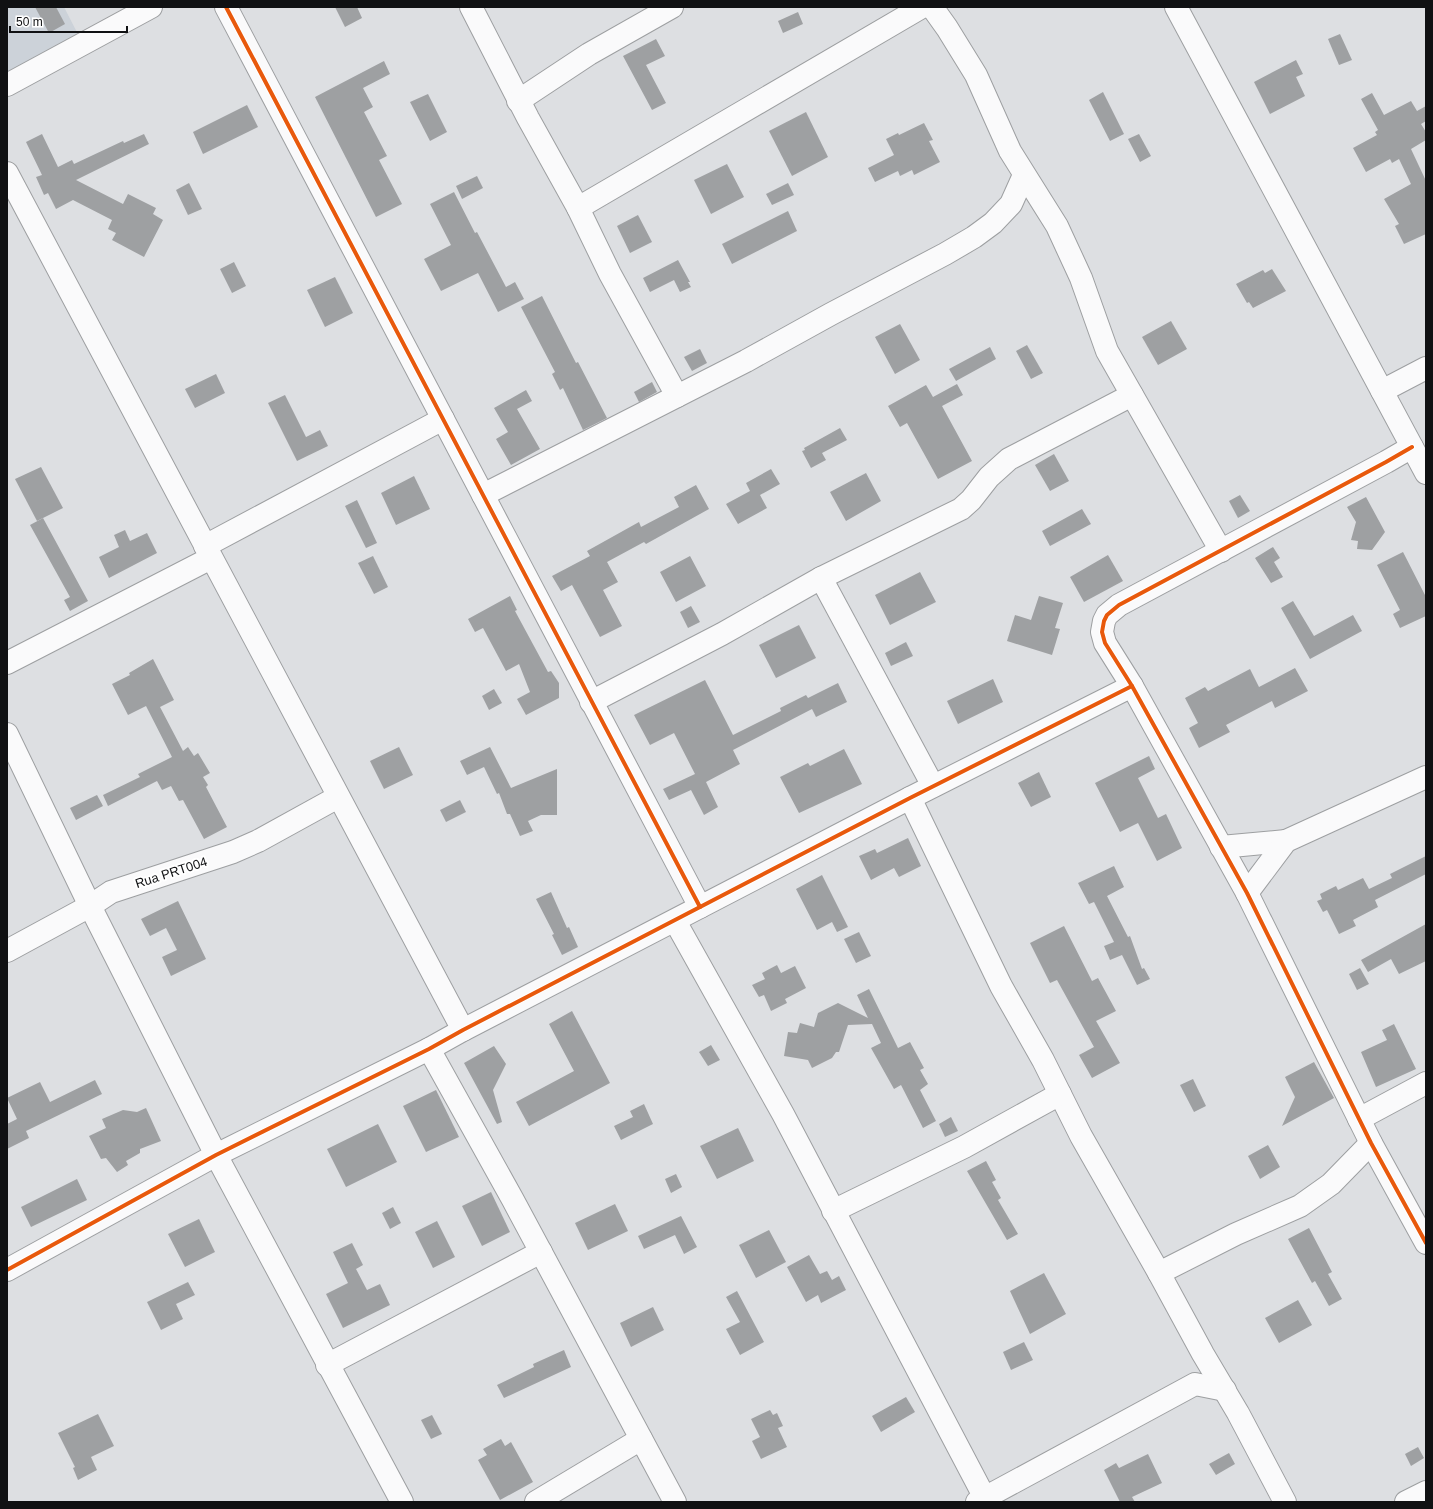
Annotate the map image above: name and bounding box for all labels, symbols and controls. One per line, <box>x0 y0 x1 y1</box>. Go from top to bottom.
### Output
scale bar <box>10 8 127 34</box>
text: 50 m <box>16 15 43 29</box>
street label: Rua PRT004 <box>133 854 209 891</box>

